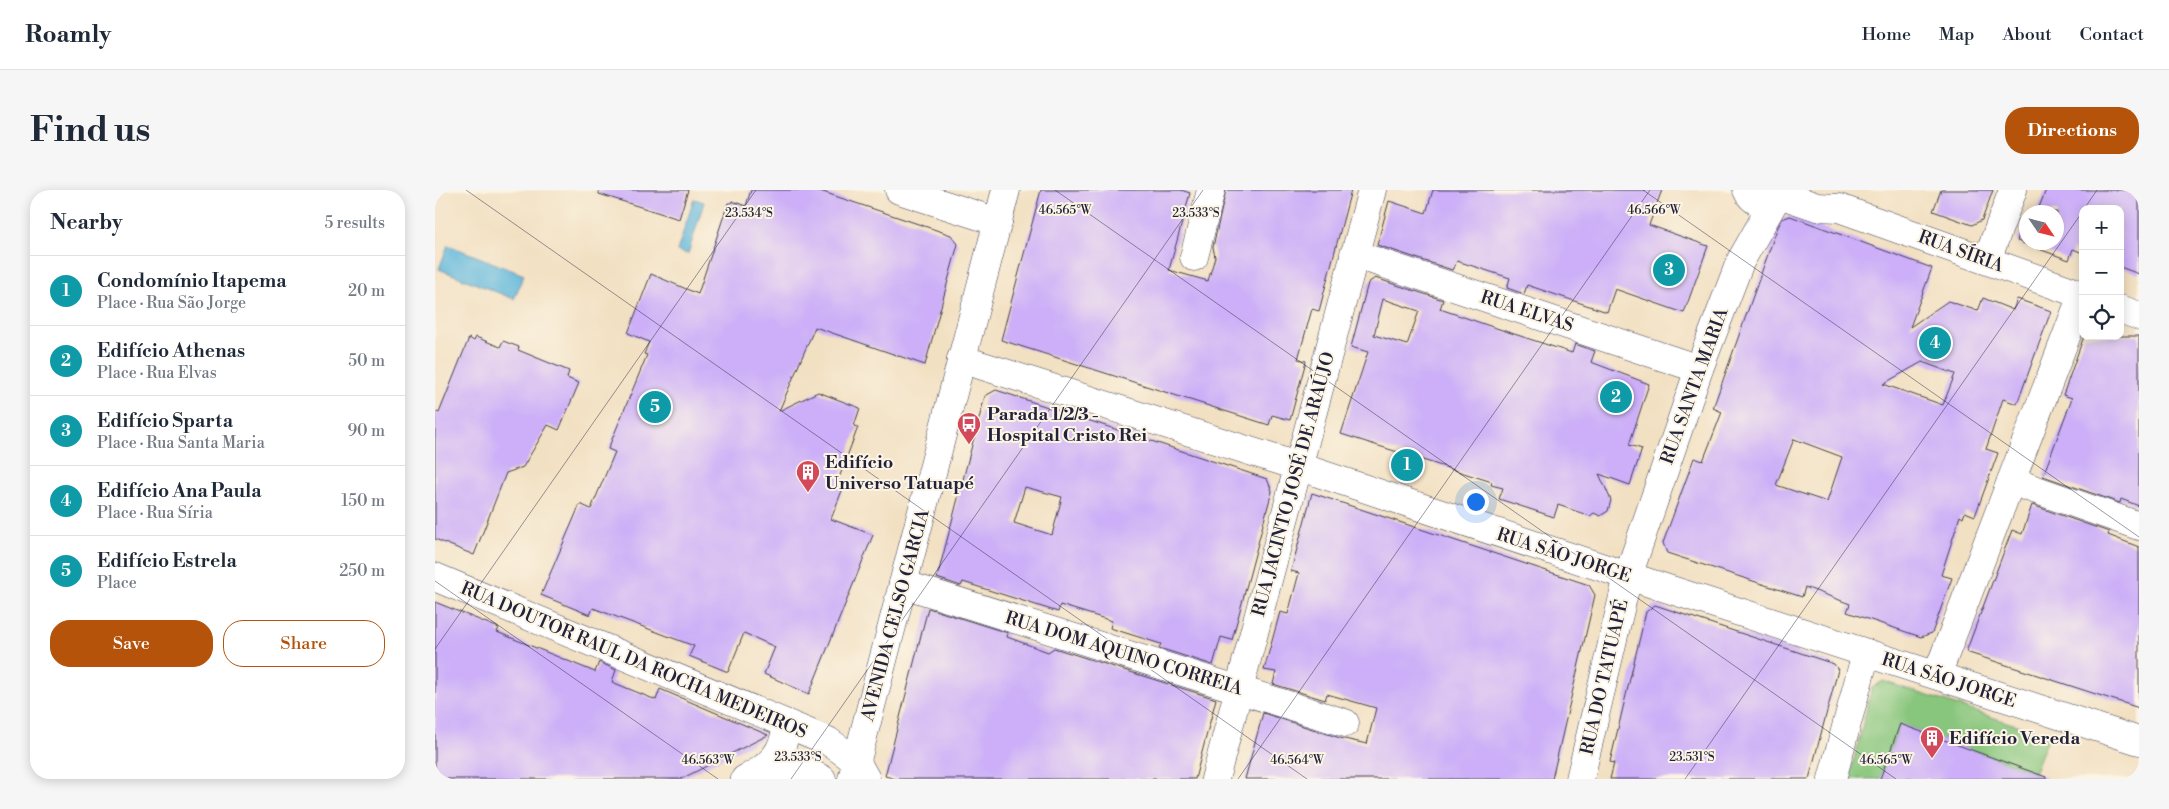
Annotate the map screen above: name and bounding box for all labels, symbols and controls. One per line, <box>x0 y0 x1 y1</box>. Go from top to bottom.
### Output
text: Roamly <box>25 20 111 50</box>
text: Home <box>1862 23 1911 46</box>
text: Map <box>1939 23 1975 46</box>
text: About <box>2003 23 2052 46</box>
text: Contact <box>2080 23 2144 46</box>
button: Directions <box>2005 107 2139 154</box>
text: Find us <box>30 109 150 152</box>
text: 46.565°W <box>1039 203 1093 218</box>
text: 46.566°W <box>1627 203 1682 218</box>
north arrow <box>2019 205 2064 250</box>
map controls <box>2079 205 2124 340</box>
button: + <box>2079 205 2124 250</box>
text: 23.534°S <box>725 206 773 221</box>
text: 23.533°S <box>1172 206 1220 221</box>
text: Nearby <box>50 210 123 236</box>
text: 5 results <box>324 213 385 233</box>
street label: RUA SÍRIA <box>1915 225 2007 278</box>
button: − <box>2079 250 2124 295</box>
pin: 3 <box>1653 251 1685 289</box>
text: Condomínio Itapema <box>97 269 287 293</box>
text: 1 <box>62 281 70 301</box>
text: 20 m <box>348 281 385 301</box>
street label: RUA ELVAS <box>1477 286 1576 337</box>
text: Place · Rua São Jorge <box>97 293 246 313</box>
button: locate <box>2079 295 2124 340</box>
street label: RUA SANTA MARIA <box>1656 304 1734 467</box>
pin: 4 <box>1919 324 1951 362</box>
text: Edifício Athenas <box>97 339 245 363</box>
street label: RUA JACINTO JOSÉ DE ARAÚJO <box>1247 349 1340 619</box>
text: 2 <box>61 351 71 371</box>
text: 50 m <box>348 351 385 371</box>
text: Place · Rua Elvas <box>97 363 217 383</box>
pin: 2 <box>1600 378 1632 416</box>
pin: 5 <box>639 388 671 426</box>
place label: Parada 1/2/3 - Hospital Cristo Rei <box>987 403 1147 447</box>
text: Edifício Sparta <box>97 409 233 433</box>
bus stop icon: Parada 1/2/3 - Hospital Cristo Rei <box>956 411 982 445</box>
text: 3 <box>61 421 71 441</box>
text: 90 m <box>347 421 385 441</box>
text: Place · Rua Santa Maria <box>97 433 265 453</box>
pin: 1 <box>1391 446 1423 484</box>
place label: Edifício Universo Tatuapé <box>825 451 974 495</box>
building icon: Edifício Universo Tatuapé <box>795 459 821 493</box>
text: Edifício Ana Paula <box>97 479 262 503</box>
your location <box>1463 489 1489 515</box>
text: 4 <box>61 491 71 511</box>
text: 150 m <box>341 491 385 511</box>
text: Place · Rua Síria <box>97 503 213 523</box>
street label: AVENIDA CELSO GARCIA <box>856 506 935 725</box>
street label: RUA SÃO JORGE <box>1494 522 1634 588</box>
text: Edifício Estrela <box>97 549 237 573</box>
text: 5 <box>61 561 71 581</box>
text: 250 m <box>339 561 385 581</box>
text: Place <box>97 573 137 593</box>
street label: RUA DOUTOR RAUL DA ROCHA MEDEIROS <box>457 577 811 744</box>
street label: RUA DO TATUAPÉ <box>1575 597 1634 757</box>
street label: RUA DOM AQUINO CORREIA <box>1002 606 1246 701</box>
button: Save <box>50 620 213 667</box>
button: Share <box>223 620 385 667</box>
street label: RUA SÃO JORGE <box>1879 647 2019 713</box>
building icon: Edifício Vereda <box>1919 725 1945 759</box>
place label: Edifício Vereda <box>1949 727 2080 750</box>
text: 23.533°S <box>774 750 822 765</box>
text: 23.531°S <box>1669 750 1715 765</box>
text: 46.563°W <box>682 753 736 768</box>
text: 46.564°W <box>1270 753 1325 768</box>
text: 46.565°W <box>1860 753 1914 768</box>

